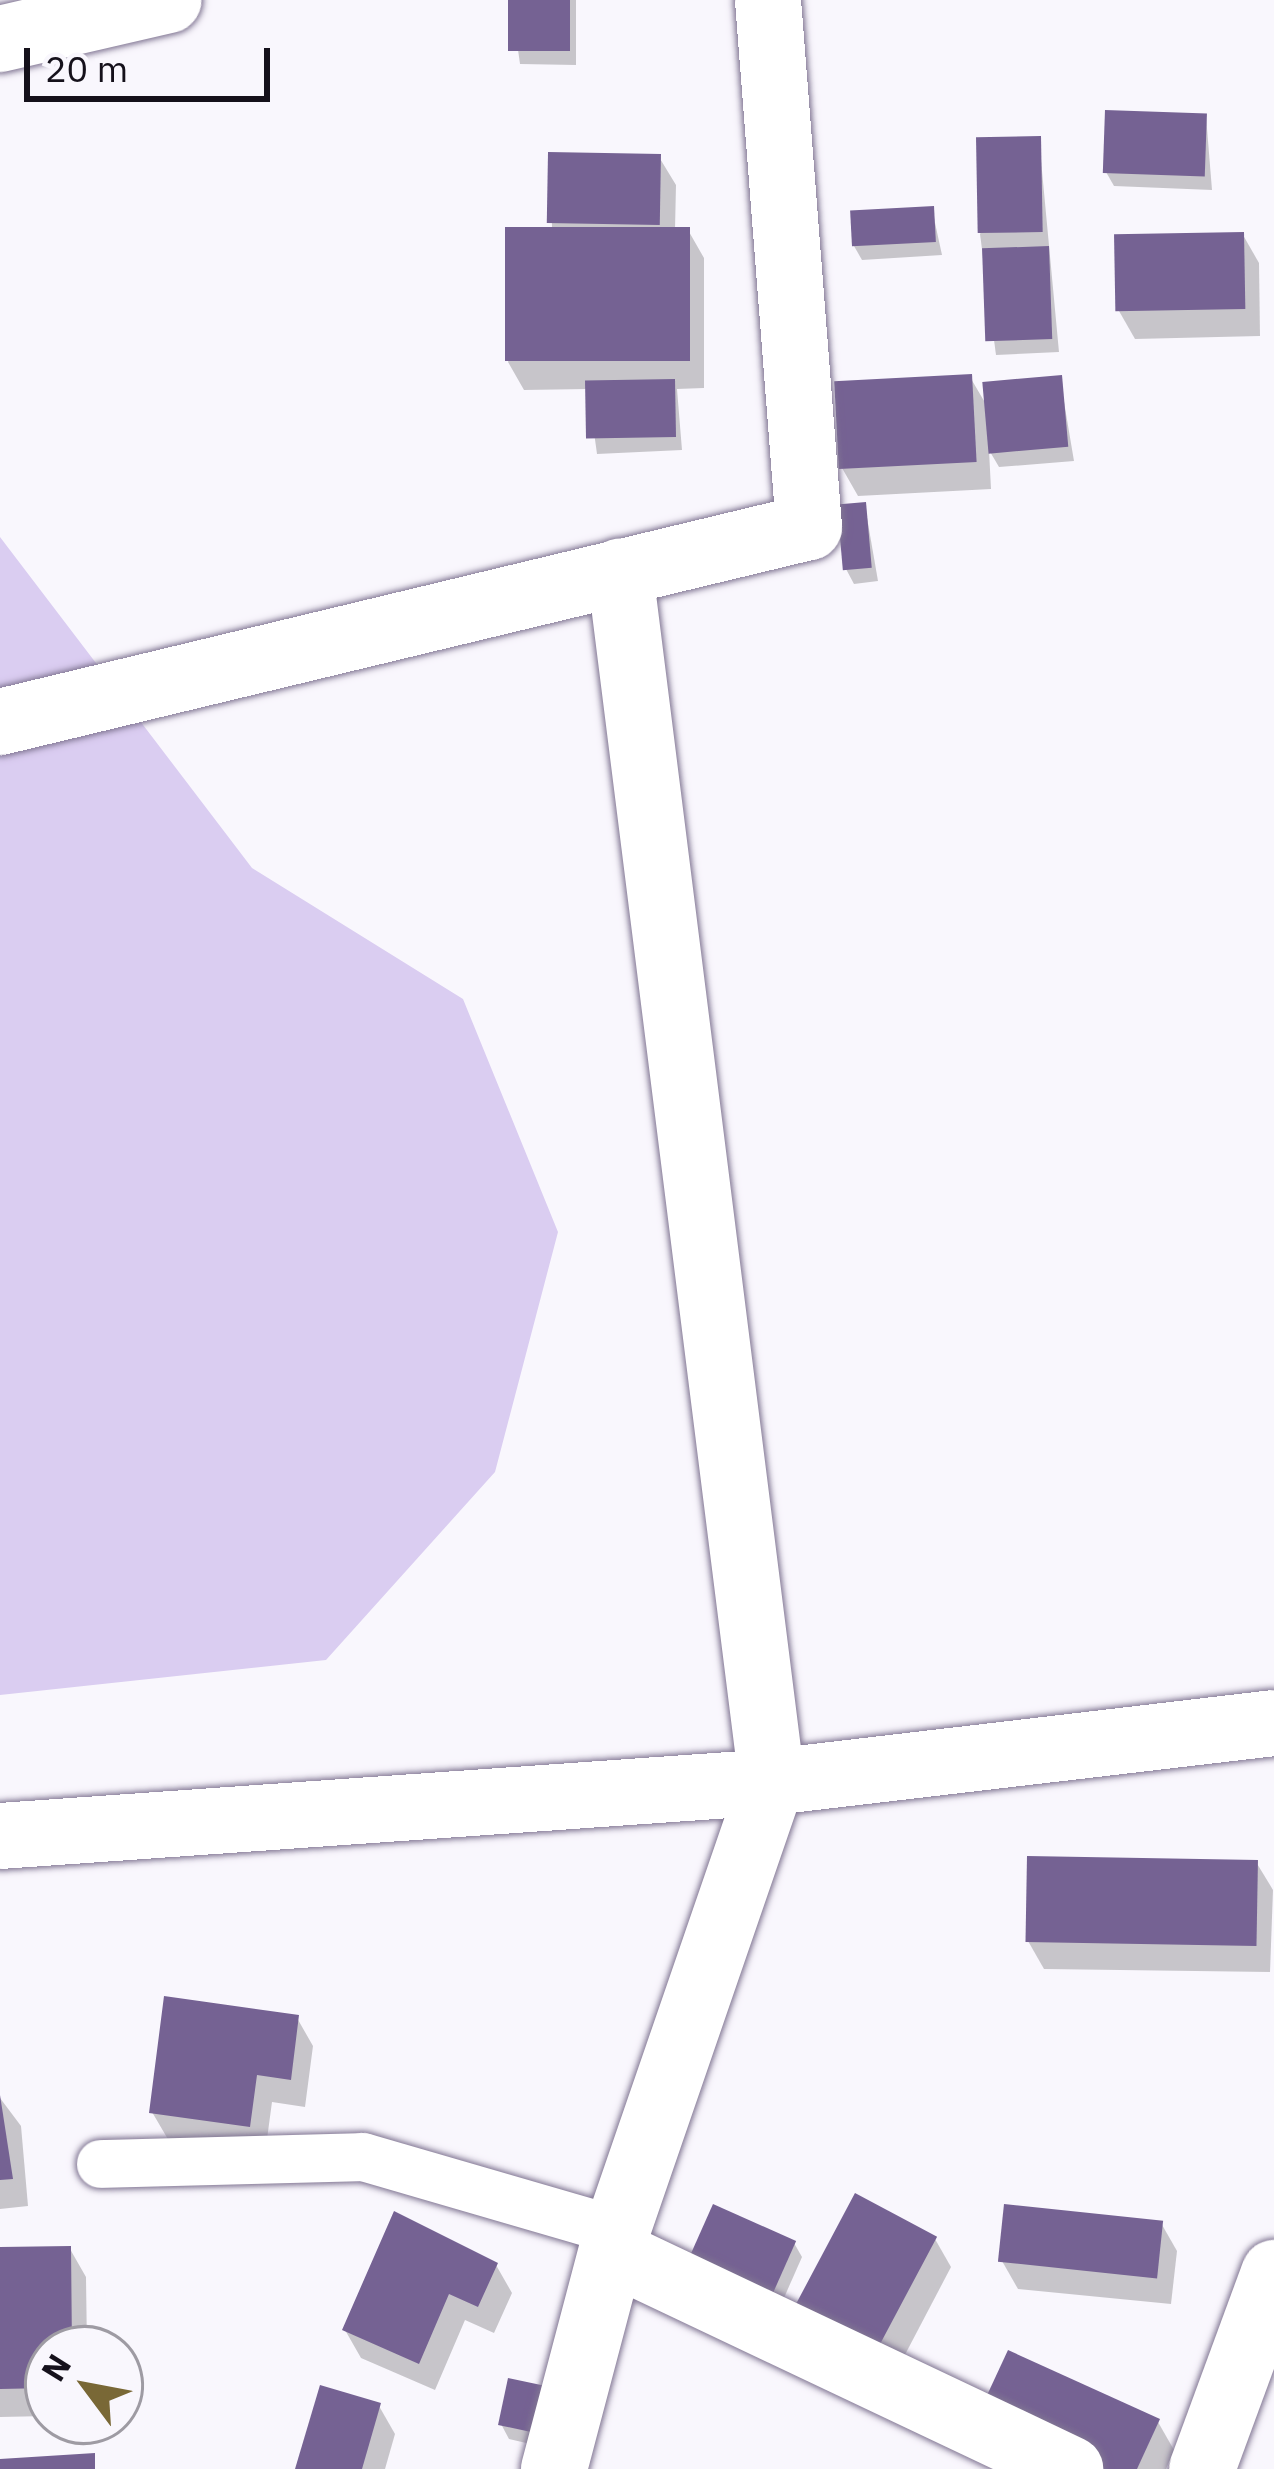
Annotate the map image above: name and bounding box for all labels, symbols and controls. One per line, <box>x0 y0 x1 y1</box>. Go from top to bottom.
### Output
scale bar <box>30 24 276 98</box>
text: 20 m <box>45 45 128 92</box>
north arrow <box>24 2325 144 2445</box>
text: N <box>31 2346 80 2389</box>

